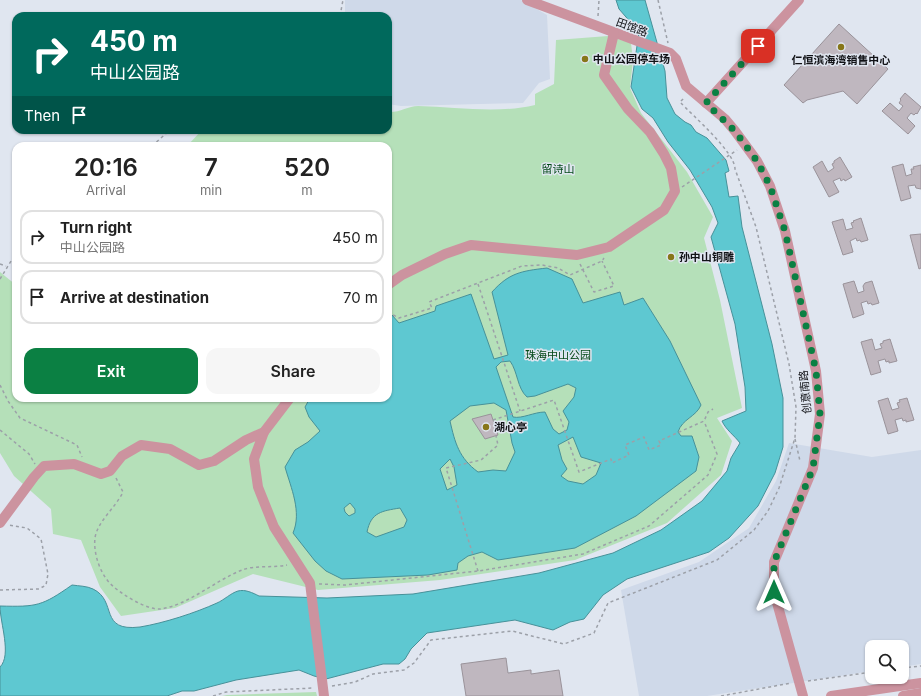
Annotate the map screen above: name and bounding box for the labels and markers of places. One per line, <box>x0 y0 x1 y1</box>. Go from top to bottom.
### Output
pin <box>741 29 775 63</box>
marker: 仁恒滨海湾销售中心 <box>836 42 846 52</box>
place label: 中山公园停车场 <box>593 52 670 66</box>
place label: 仁恒滨海湾销售中心 <box>792 53 891 67</box>
marker: 中山公园停车场 <box>580 54 590 64</box>
place label: 孙中山铜雕 <box>679 250 734 264</box>
marker: 孙中山铜雕 <box>666 252 676 262</box>
place label: 湖心亭 <box>494 420 527 434</box>
marker: 湖心亭 <box>481 422 491 432</box>

